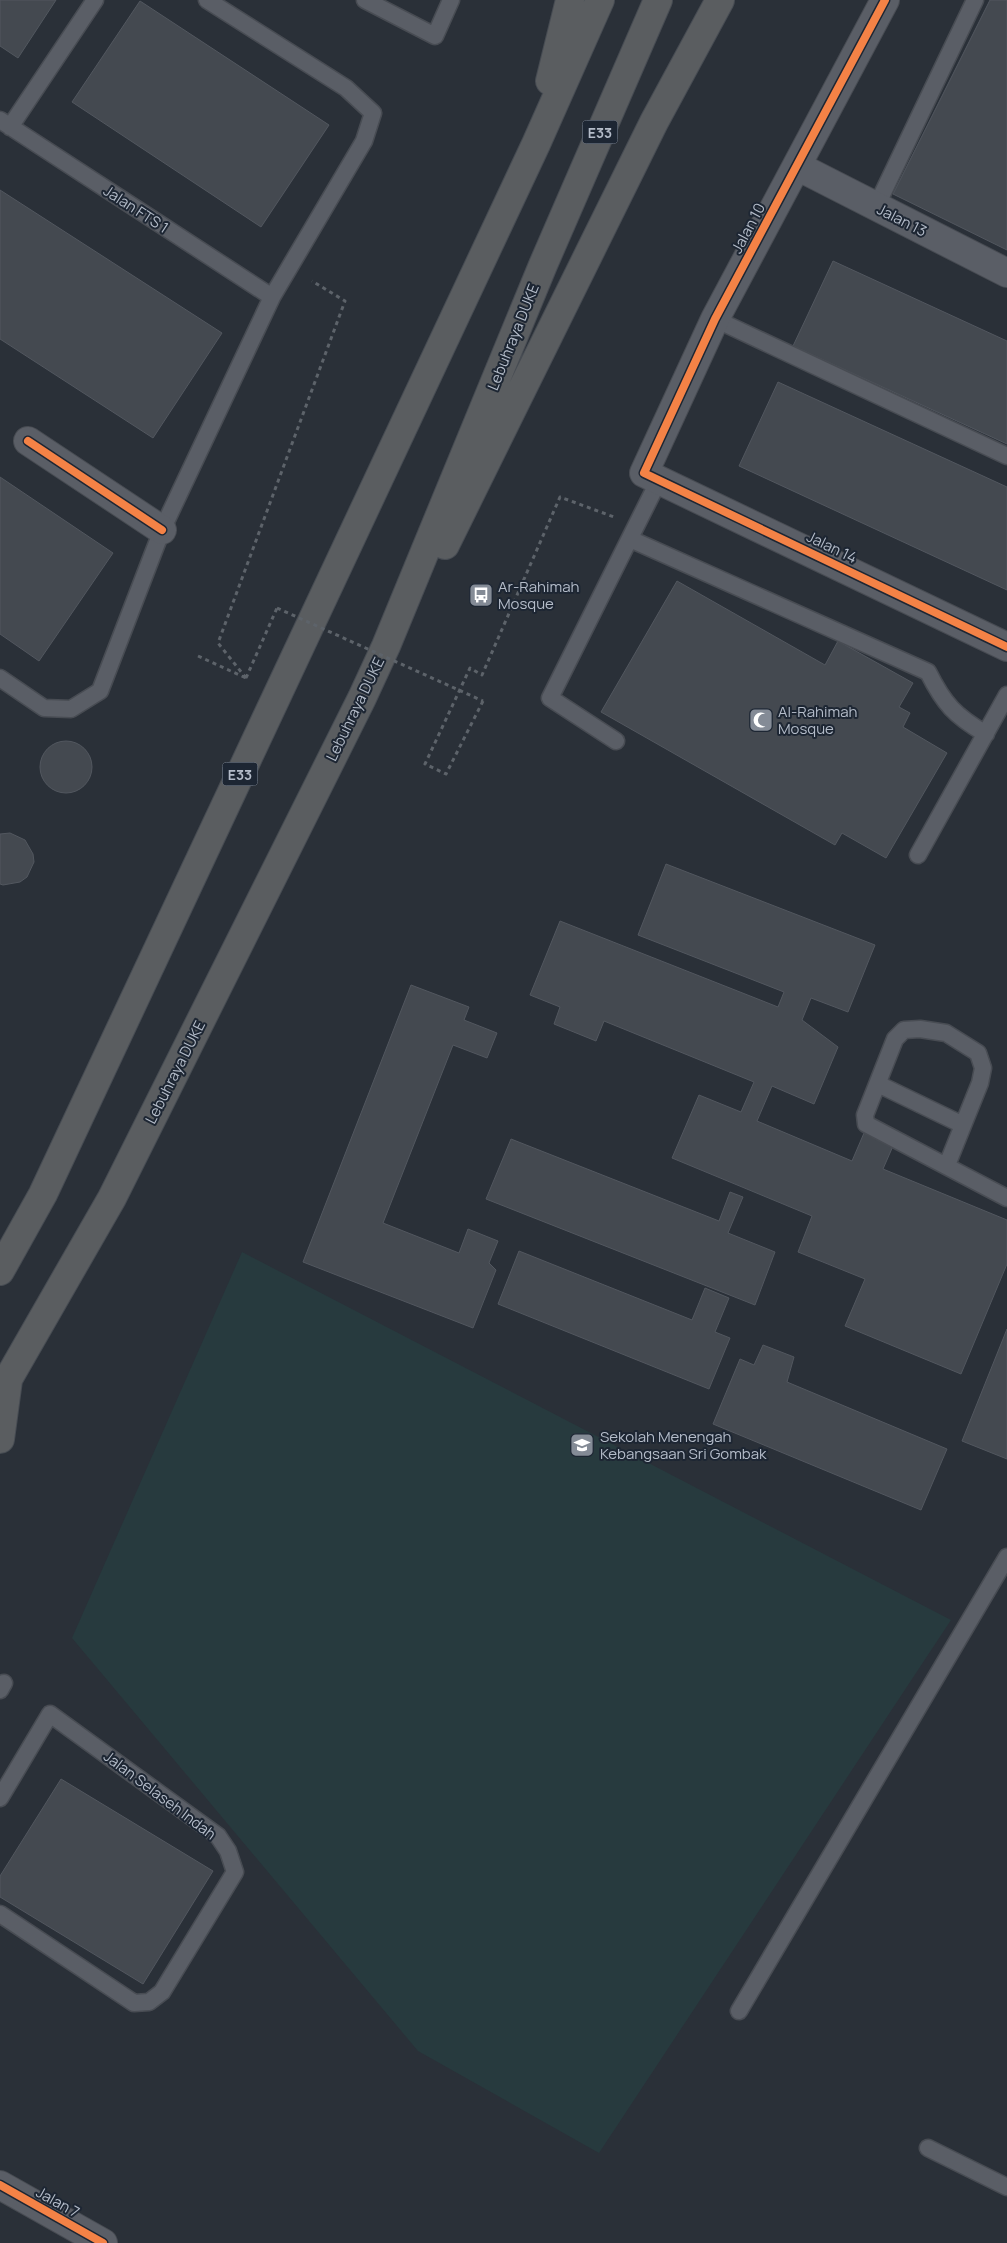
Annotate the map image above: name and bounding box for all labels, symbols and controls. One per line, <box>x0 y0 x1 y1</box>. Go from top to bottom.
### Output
road number: E33 <box>582 120 618 144</box>
street label: Jalan FTS 1 <box>99 180 173 238</box>
street label: Jalan 10 <box>726 199 770 257</box>
street label: Jalan 13 <box>874 199 930 241</box>
street label: Lebuhraya DUKE <box>482 281 544 393</box>
street label: Jalan 14 <box>803 526 861 568</box>
place label: Ar-Rahimah Mosque <box>498 576 579 614</box>
bus stop icon: Ar-Rahimah Mosque <box>468 582 494 608</box>
street label: Lebuhraya DUKE <box>321 654 389 764</box>
place label: Al-Rahimah Mosque <box>778 701 858 739</box>
mosque icon: Al-Rahimah Mosque <box>748 707 774 733</box>
road number: E33 <box>222 762 258 786</box>
street label: Lebuhraya DUKE <box>140 1017 210 1127</box>
place label: Sekolah Menengah Kebangsaan Sri Gombak <box>600 1426 767 1464</box>
school or university icon: Sekolah Menengah Kebangsaan Sri Gombak <box>569 1432 595 1458</box>
street label: Jalan Selaseh Indah <box>99 1746 221 1844</box>
street label: Jalan 7 <box>33 2182 83 2222</box>

